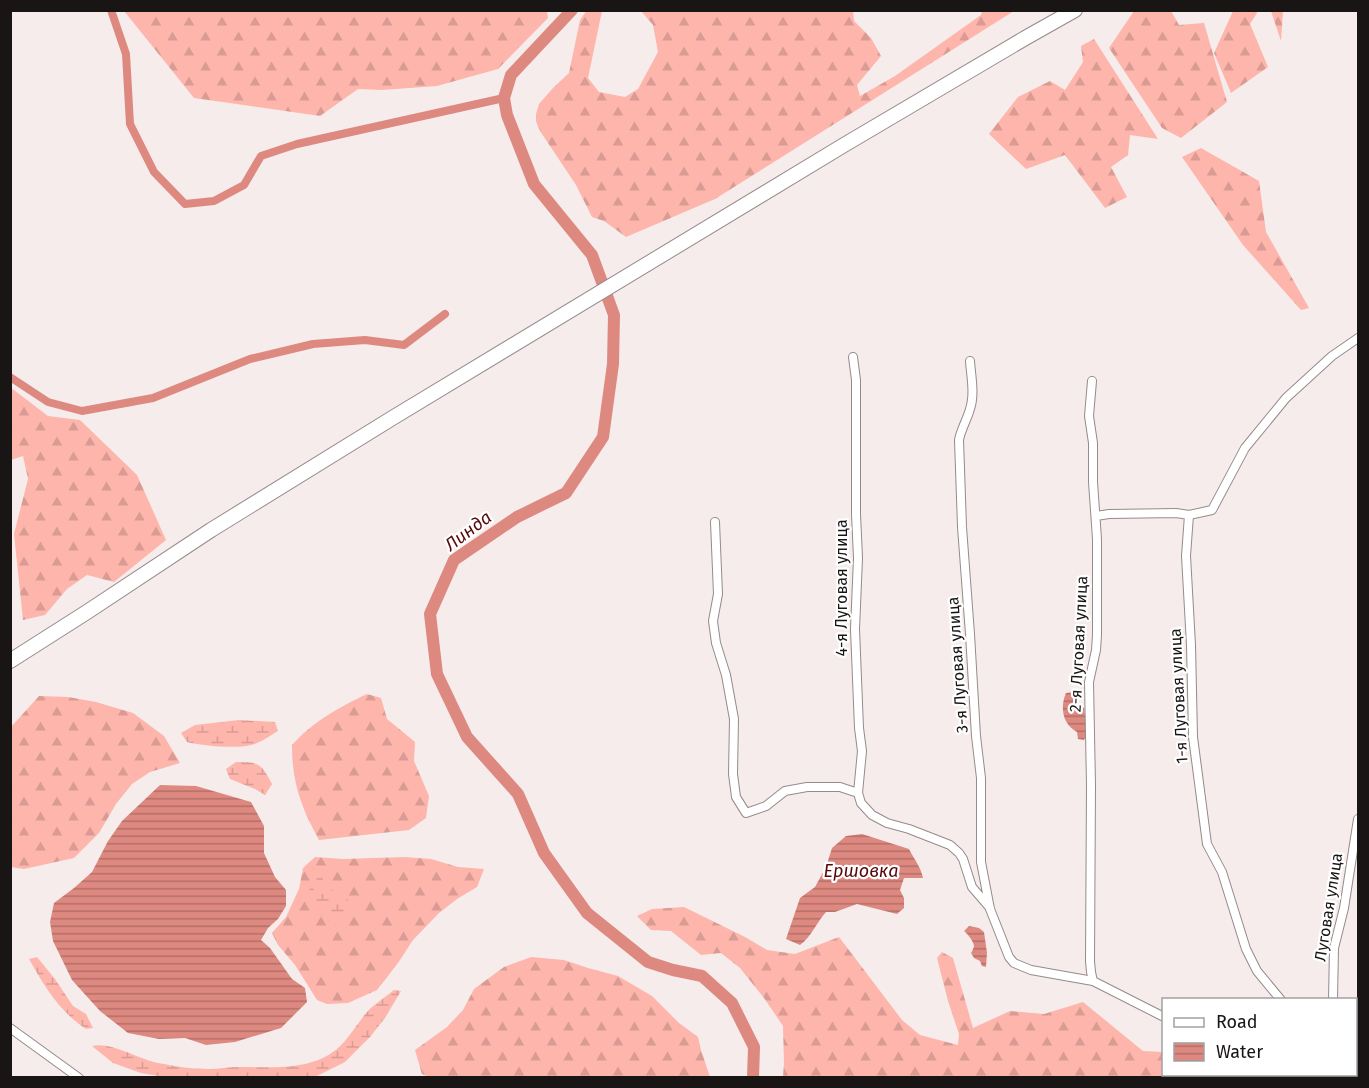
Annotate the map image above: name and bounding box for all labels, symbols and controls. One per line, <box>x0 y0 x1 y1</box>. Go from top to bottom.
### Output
water label: Линда <box>439 506 496 556</box>
street label: 4-я Луговая улица <box>832 519 851 657</box>
street label: 2-я Луговая улица <box>1065 575 1092 713</box>
street label: 3-я Луговая улица <box>943 596 972 734</box>
street label: 1-я Луговая улица <box>1165 628 1192 764</box>
street label: Луговая улица <box>1311 852 1346 963</box>
water label: Ершовка <box>824 860 898 882</box>
legend <box>1162 998 1357 1076</box>
text: Road <box>1216 1011 1258 1033</box>
text: Water <box>1216 1041 1263 1063</box>

